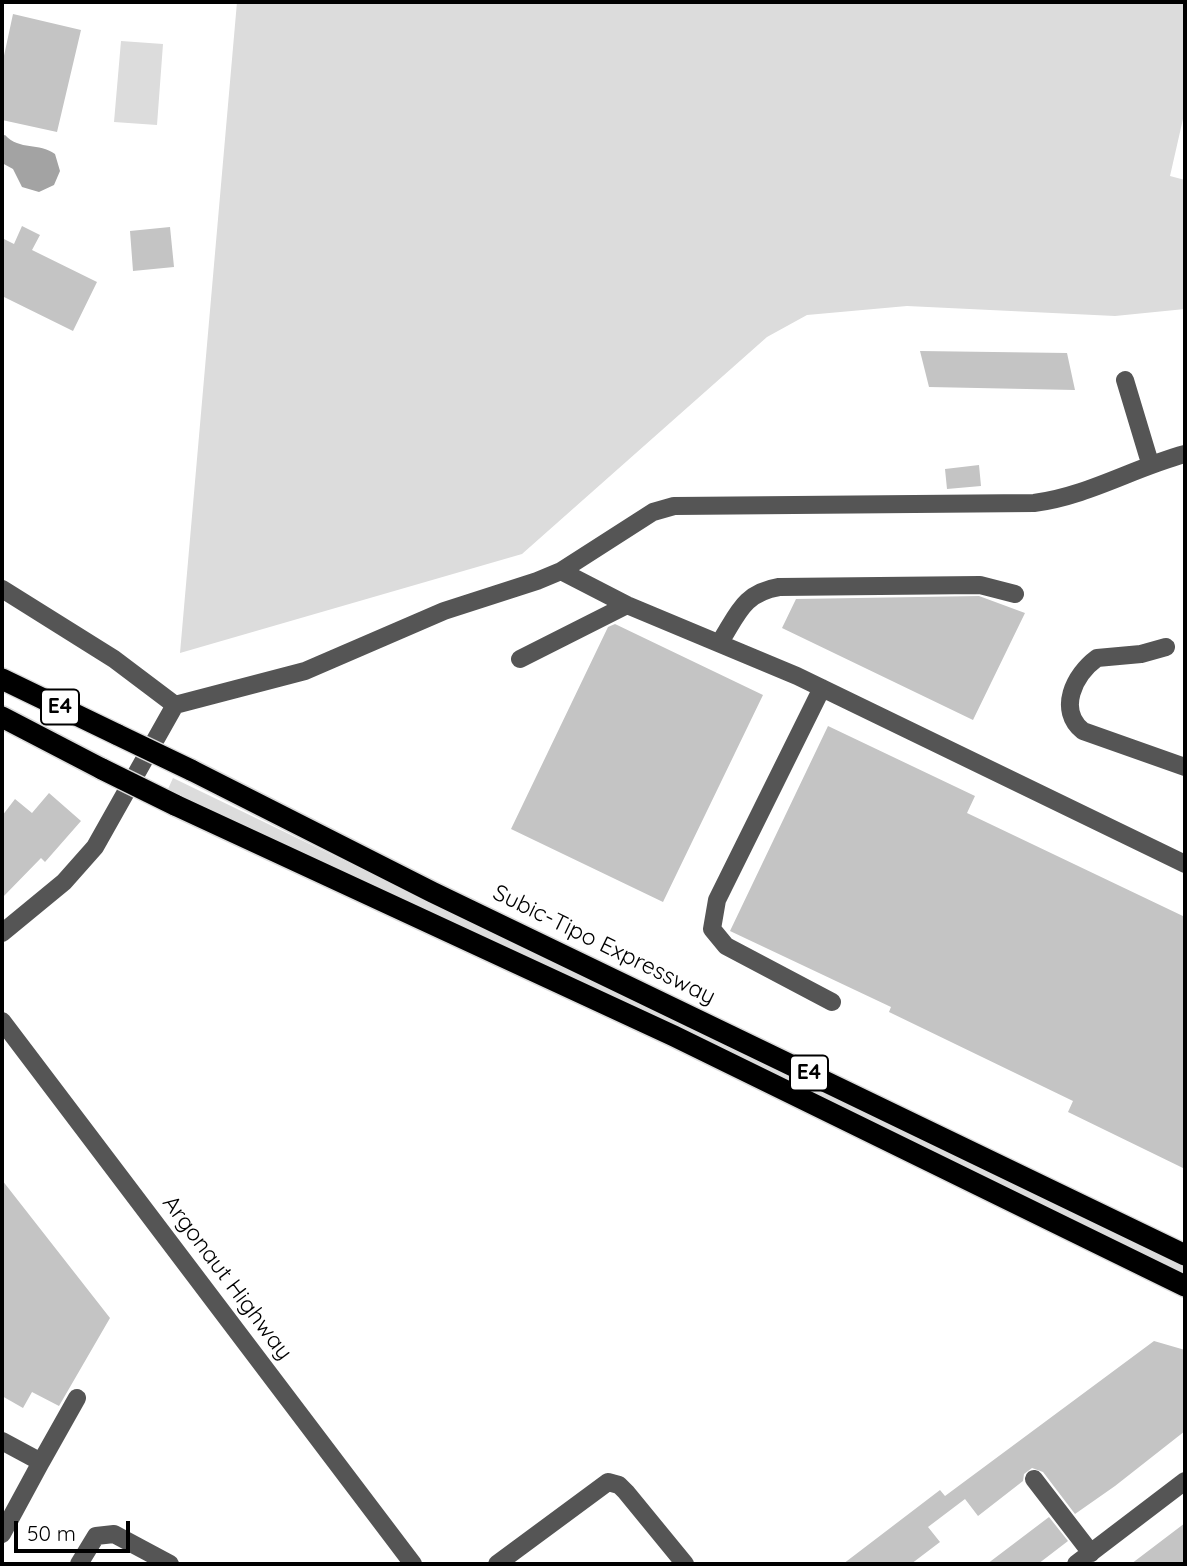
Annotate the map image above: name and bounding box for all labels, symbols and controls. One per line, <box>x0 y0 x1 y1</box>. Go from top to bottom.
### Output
road number: E4 <box>41 690 79 724</box>
street label: Subic-Tipo Expressway <box>488 879 720 1011</box>
road number: E4 <box>790 1056 828 1090</box>
street label: Argonaut Highway <box>156 1190 298 1366</box>
scale bar <box>18 1506 133 1550</box>
text: 50 m <box>27 1520 76 1546</box>

